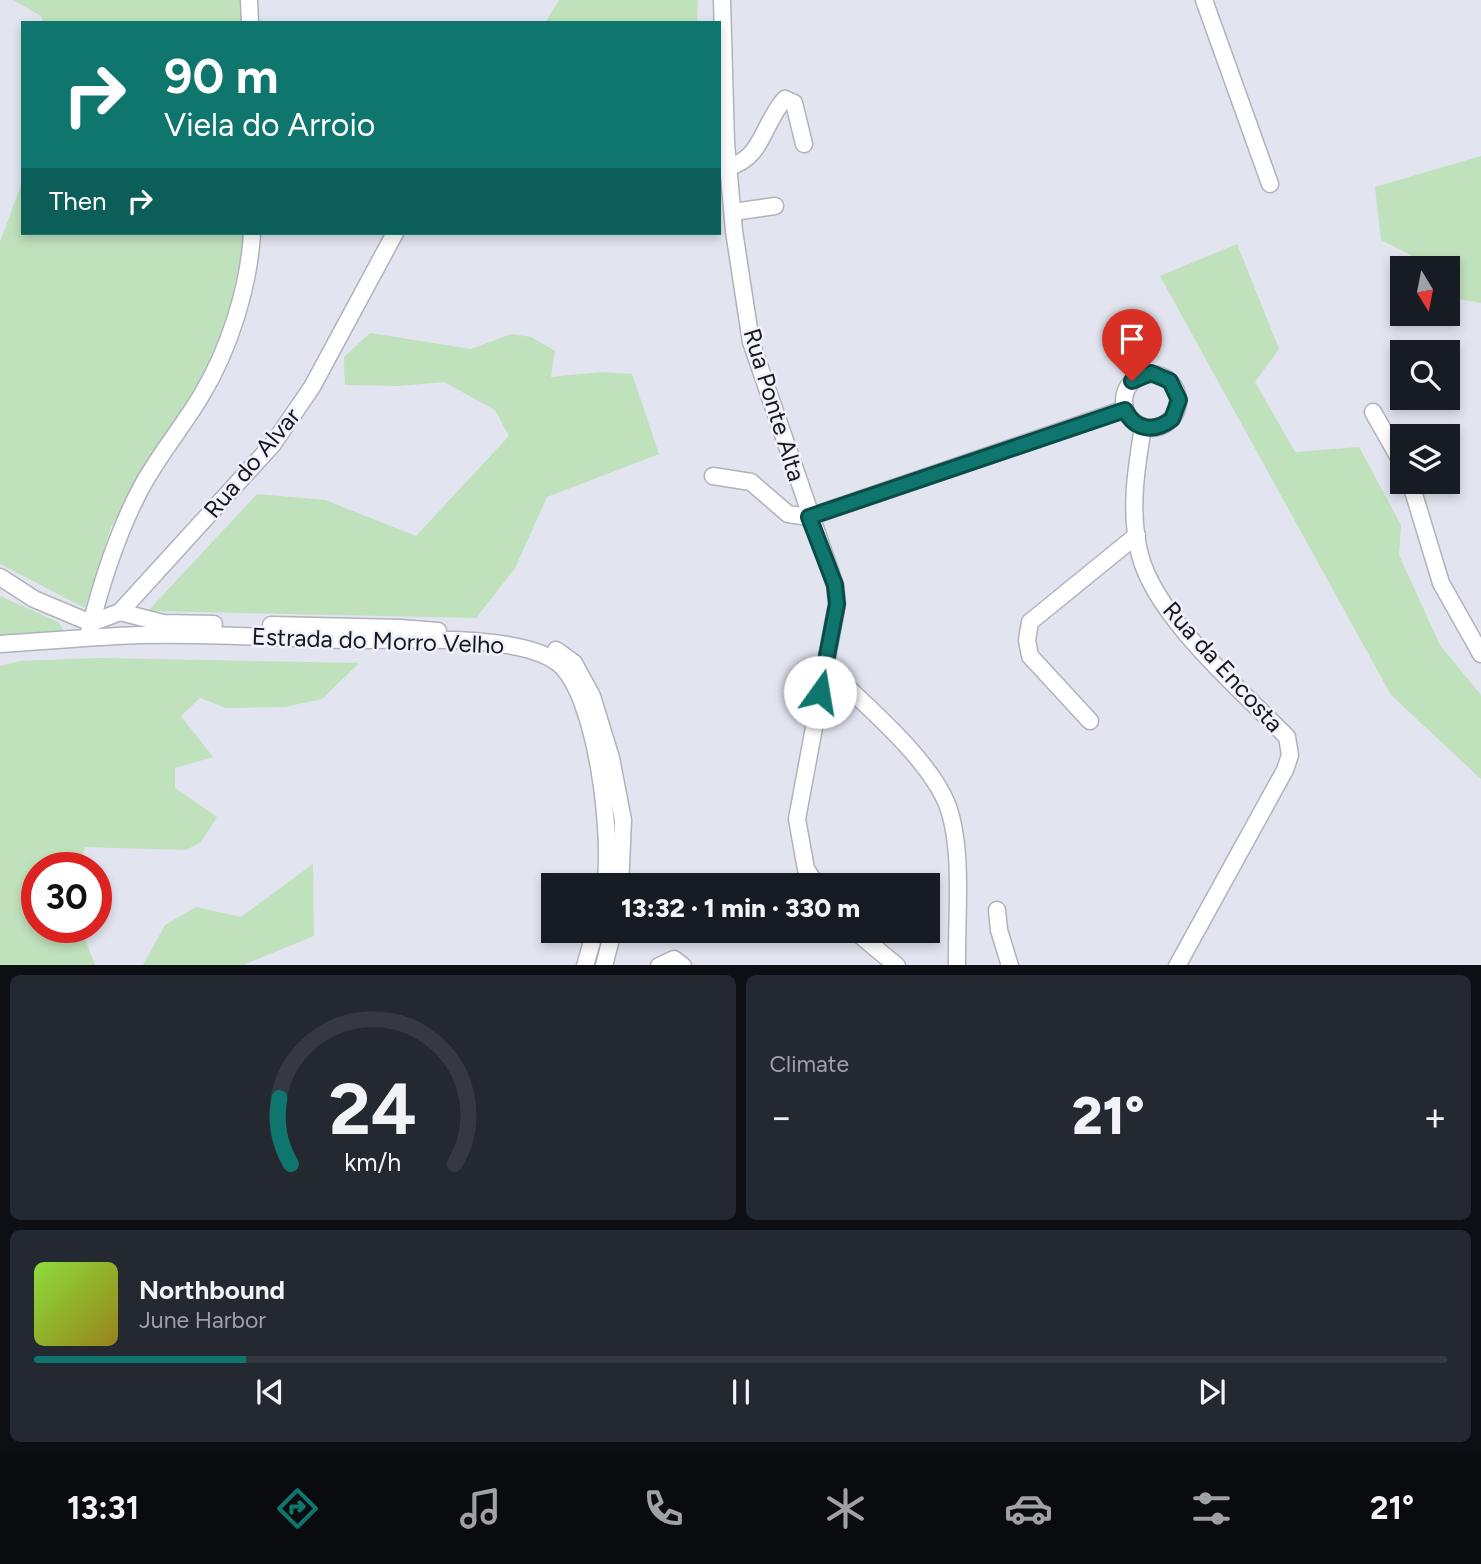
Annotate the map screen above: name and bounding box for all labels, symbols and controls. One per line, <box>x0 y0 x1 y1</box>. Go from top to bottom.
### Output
text: 90 m <box>164 46 279 105</box>
icon: right <box>49 49 140 140</box>
text: Viela do Arroio <box>164 106 375 144</box>
icon: right <box>121 182 159 220</box>
text: Then <box>49 185 107 217</box>
north arrow <box>1390 256 1460 326</box>
map controls <box>1390 256 1460 494</box>
pin <box>1102 309 1162 381</box>
icon: arrive <box>1113 320 1151 358</box>
street label: Rua Ponte Alta <box>737 325 811 485</box>
button: search <box>1390 340 1460 410</box>
street label: Rua do Alvar <box>197 402 306 524</box>
button: layers <box>1390 424 1460 494</box>
street label: Rua da Encosta <box>1157 595 1290 738</box>
street label: Estrada do Morro Velho <box>251 622 505 659</box>
position arrow <box>783 655 857 729</box>
speed limit sign: 30 <box>21 852 112 943</box>
text: 13:32 · 1 min · 330 m <box>621 892 860 924</box>
text: Climate <box>770 1050 849 1078</box>
text: 24 <box>329 1065 417 1152</box>
text: 21° <box>1072 1085 1145 1147</box>
text: − <box>770 1094 793 1140</box>
text: + <box>1423 1094 1447 1140</box>
text: km/h <box>344 1146 401 1176</box>
text: Northbound <box>139 1274 285 1306</box>
text: June Harbor <box>139 1306 266 1334</box>
icon: previous <box>251 1373 289 1411</box>
icon: pause <box>722 1373 760 1411</box>
icon: next <box>1193 1373 1231 1411</box>
icon: directions <box>273 1484 322 1533</box>
icon: music <box>456 1484 505 1533</box>
icon: phone <box>639 1484 688 1533</box>
icon: climate <box>821 1484 870 1533</box>
icon: car <box>1004 1484 1053 1533</box>
icon: filters <box>1187 1484 1236 1533</box>
text: 13:31 <box>67 1489 139 1527</box>
text: 21° <box>1370 1489 1414 1527</box>

